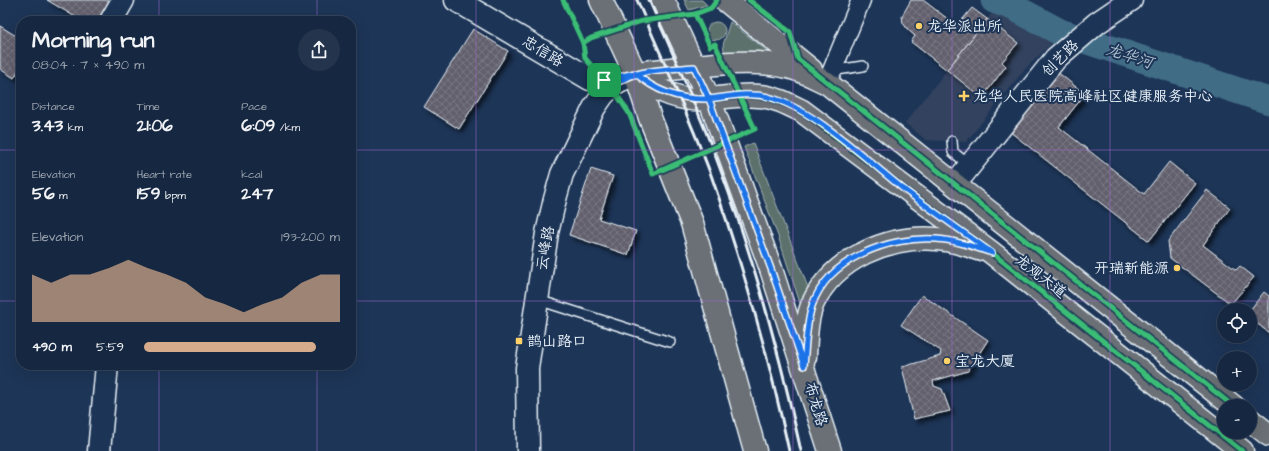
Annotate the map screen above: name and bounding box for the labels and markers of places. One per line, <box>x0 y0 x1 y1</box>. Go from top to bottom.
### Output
place label: 龙华派出所 <box>927 16 1002 37</box>
marker: 龙华派出所 <box>914 21 924 31</box>
pin <box>587 63 621 97</box>
place label: 龙华人民医院高峰社区健康服务中心 <box>973 86 1213 107</box>
marker: 龙华人民医院高峰社区健康服务中心 <box>958 90 970 102</box>
place label: 开瑞新能源 <box>1094 258 1169 279</box>
marker: 开瑞新能源 <box>1172 263 1182 273</box>
place label: 鹊山路口 <box>527 331 587 352</box>
marker: 鹊山路口 <box>514 336 524 346</box>
place label: 宝龙大厦 <box>955 351 1015 372</box>
marker: 宝龙大厦 <box>942 356 952 366</box>

